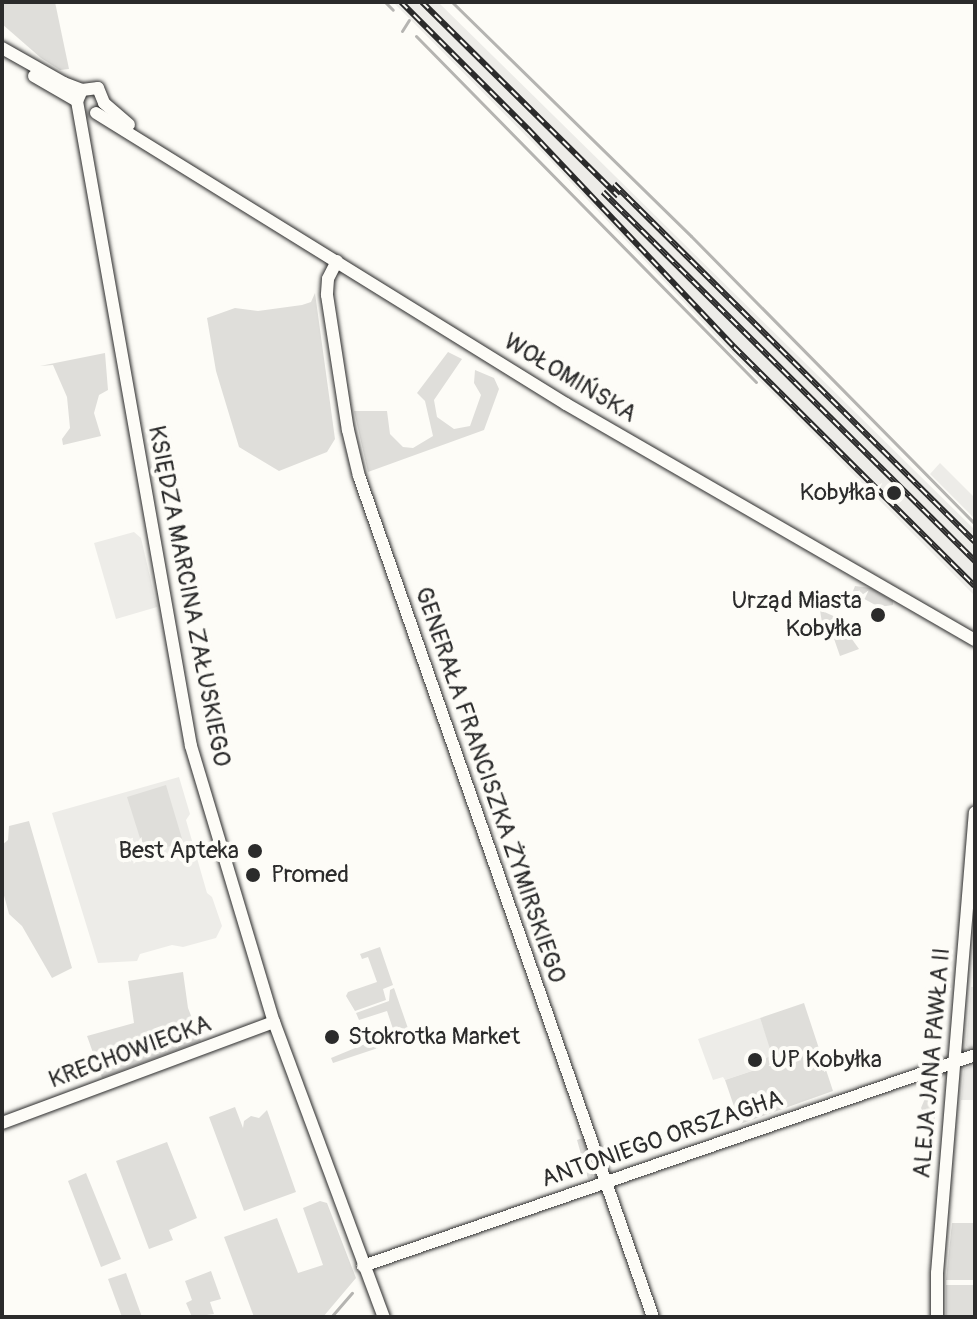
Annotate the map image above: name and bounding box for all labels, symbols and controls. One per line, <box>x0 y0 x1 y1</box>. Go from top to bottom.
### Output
street label: WOŁOMIŃSKA <box>499 327 641 429</box>
street label: KSIĘDZA MARCINA ZAŁUSKIEGO <box>142 423 236 769</box>
place label: Kobyłka <box>800 479 876 507</box>
marker: Kobyłka <box>883 482 905 504</box>
street label: GENERAŁA FRANCISZKA ŻYMIRSKIEGO <box>409 583 571 987</box>
place label: Urząd Miasta Kobyłka <box>731 587 862 643</box>
marker: Urząd Miasta Kobyłka <box>869 606 887 624</box>
place label: Best Apteka <box>118 837 239 865</box>
marker: Best Apteka <box>246 842 264 860</box>
place label: Promed <box>271 861 349 889</box>
marker: Promed <box>242 864 264 886</box>
street label: ALEJA JANA PAWŁA II <box>908 947 956 1179</box>
street label: KRECHOWIECKA <box>45 1009 215 1095</box>
place label: Stokrotka Market <box>348 1023 520 1051</box>
marker: Stokrotka Market <box>323 1028 341 1046</box>
place label: UP Kobyłka <box>771 1046 882 1074</box>
marker: UP Kobyłka <box>746 1051 764 1069</box>
street label: ANTONIEGO ORSZAGHA <box>537 1084 787 1194</box>

